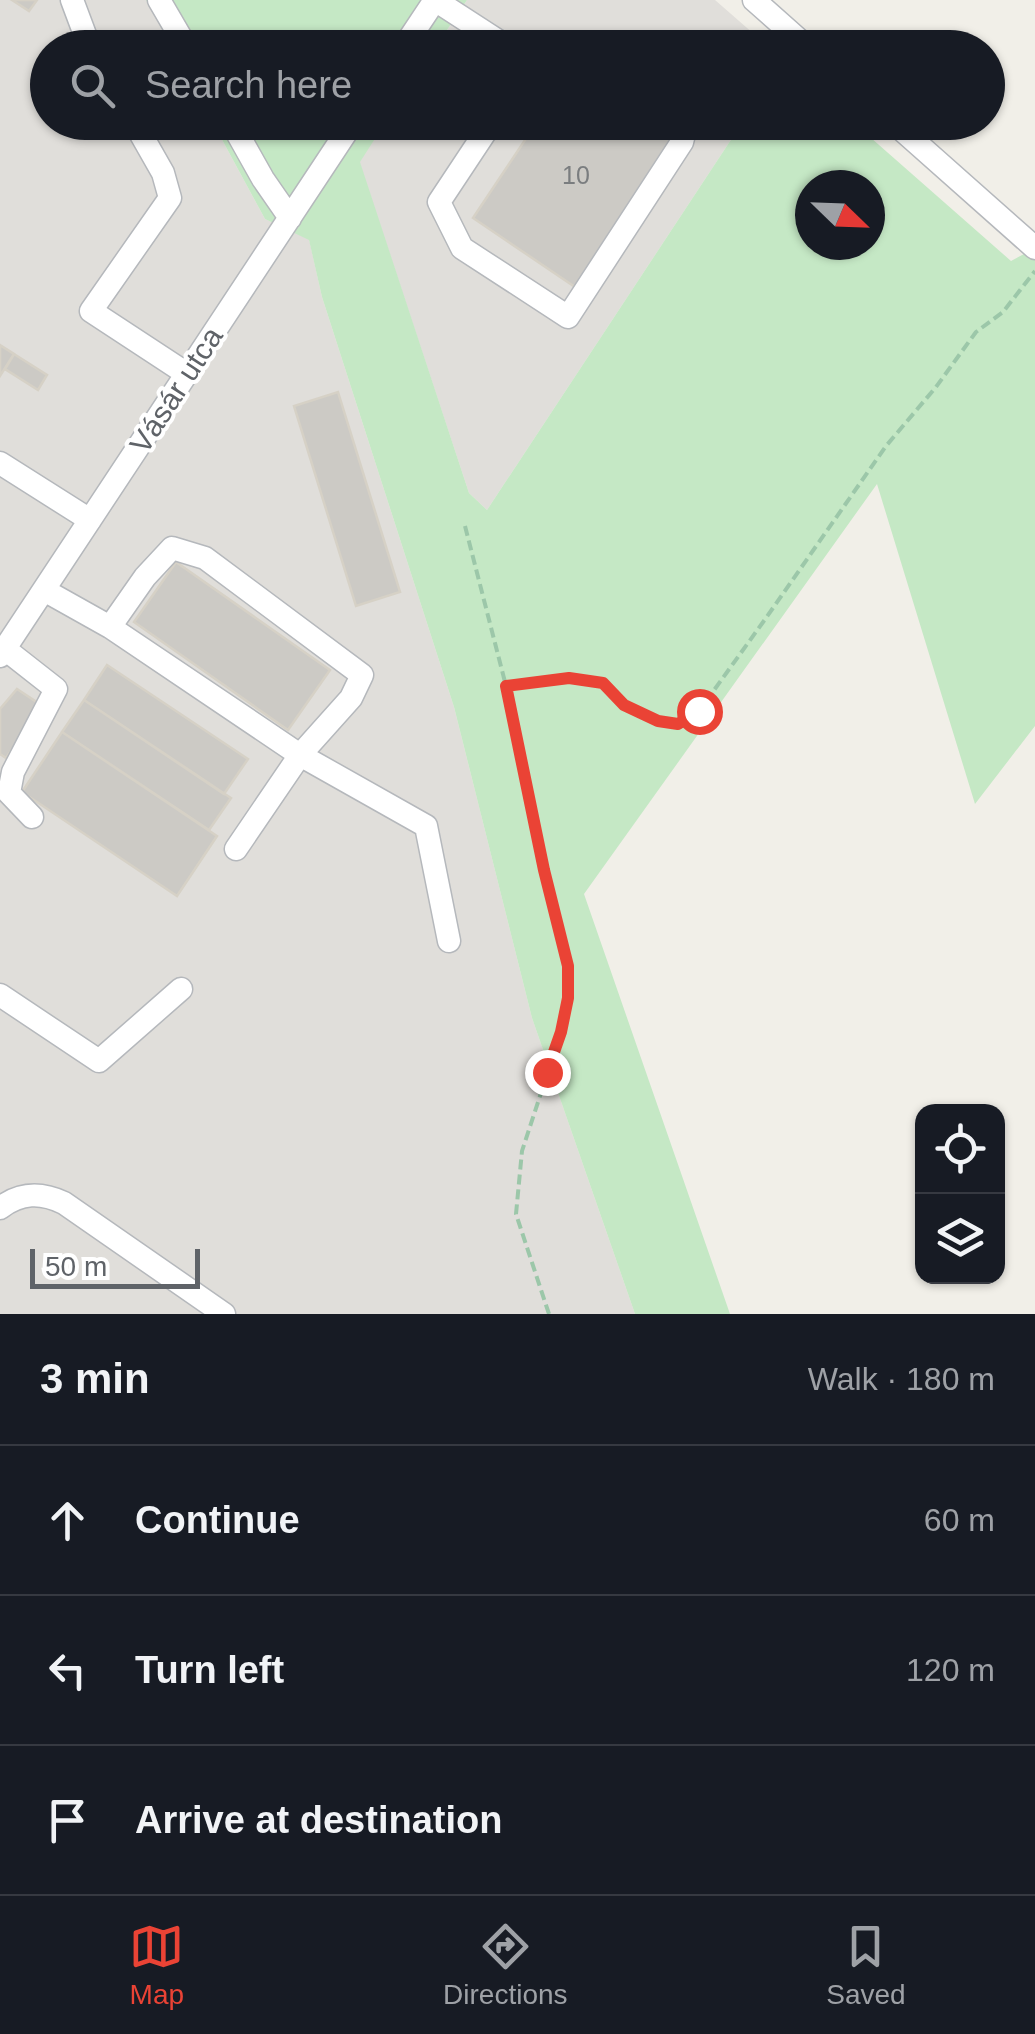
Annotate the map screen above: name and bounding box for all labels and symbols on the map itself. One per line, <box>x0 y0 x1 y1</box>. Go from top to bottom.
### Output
house number: 10 <box>562 161 590 189</box>
north arrow <box>795 170 885 260</box>
street label: Vásár utca <box>123 321 229 459</box>
route start <box>677 689 723 735</box>
route end <box>525 1050 571 1096</box>
scale bar <box>30 1244 200 1288</box>

